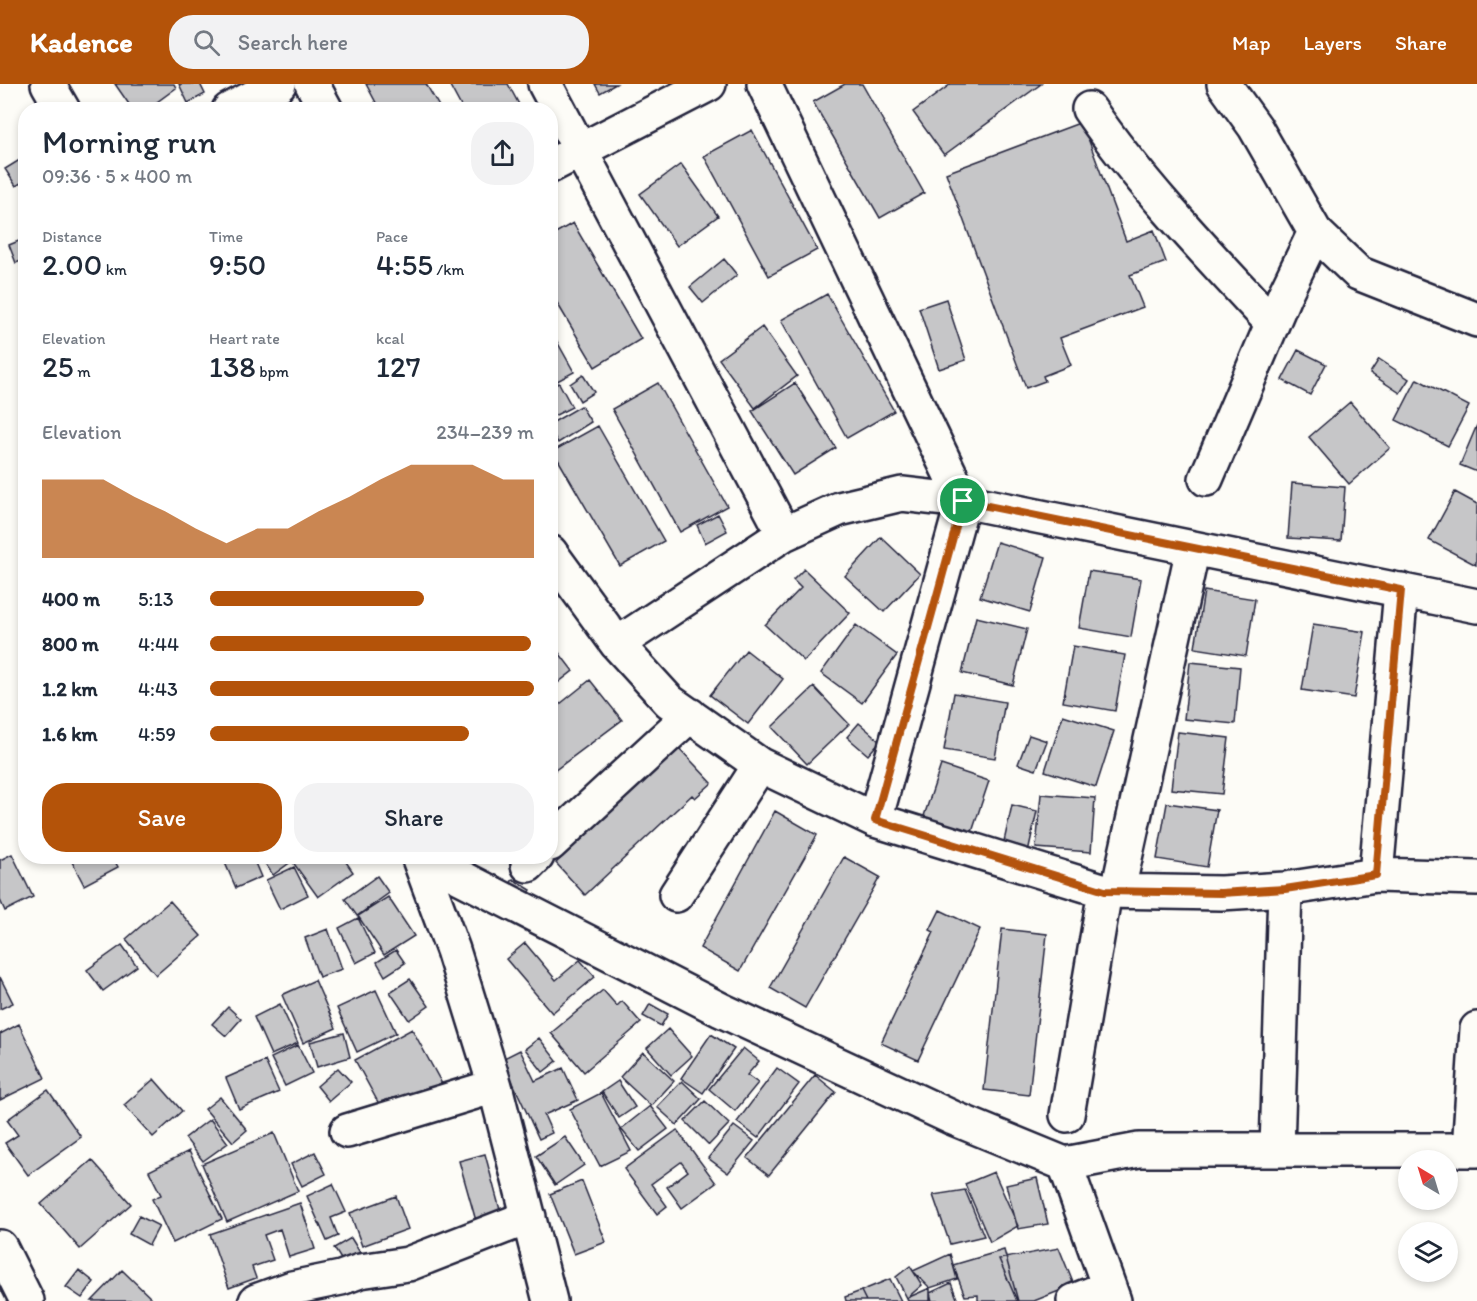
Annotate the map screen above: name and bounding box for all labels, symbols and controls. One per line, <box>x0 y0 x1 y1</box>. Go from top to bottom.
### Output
search box <box>169 15 589 69</box>
text: Kadence <box>30 25 133 59</box>
icon: search <box>190 26 223 59</box>
text: Search here <box>238 29 348 56</box>
text: Map <box>1232 30 1271 55</box>
text: Layers <box>1304 30 1362 55</box>
text: Share <box>1395 30 1447 55</box>
text: Morning run <box>42 122 217 161</box>
button: share <box>471 122 534 185</box>
text: 09:36 · 5 × 400 m <box>42 164 192 188</box>
text: Distance <box>42 227 102 246</box>
text: Time <box>209 227 243 246</box>
text: Pace <box>376 227 408 246</box>
text: 2.00 <box>42 246 102 283</box>
text: 9:50 <box>209 246 266 283</box>
text: 4:55 <box>376 246 433 283</box>
text: km <box>102 260 127 279</box>
text: /km <box>433 260 464 279</box>
text: Elevation <box>42 329 106 348</box>
text: Heart rate <box>209 329 280 348</box>
text: kcal <box>376 329 404 348</box>
text: 25 <box>42 348 74 385</box>
text: 138 <box>209 348 256 385</box>
text: 127 <box>376 348 421 385</box>
text: m <box>74 362 91 381</box>
text: bpm <box>256 362 289 381</box>
text: Elevation <box>42 420 121 444</box>
text: 234–239 m <box>436 420 534 444</box>
pin <box>937 475 988 526</box>
icon: arrive <box>946 484 979 517</box>
text: 400 m <box>42 587 100 611</box>
text: 5:13 <box>138 587 174 611</box>
text: 800 m <box>42 632 99 656</box>
text: 4:44 <box>138 632 179 656</box>
text: 1.2 km <box>42 677 98 701</box>
text: 4:43 <box>138 677 178 701</box>
text: 1.6 km <box>42 722 98 746</box>
text: 4:59 <box>138 722 176 746</box>
button: Save <box>42 783 282 852</box>
button: Share <box>294 783 534 852</box>
north arrow <box>1398 1150 1458 1210</box>
map controls <box>1398 1150 1458 1282</box>
button: layers <box>1398 1222 1458 1282</box>

